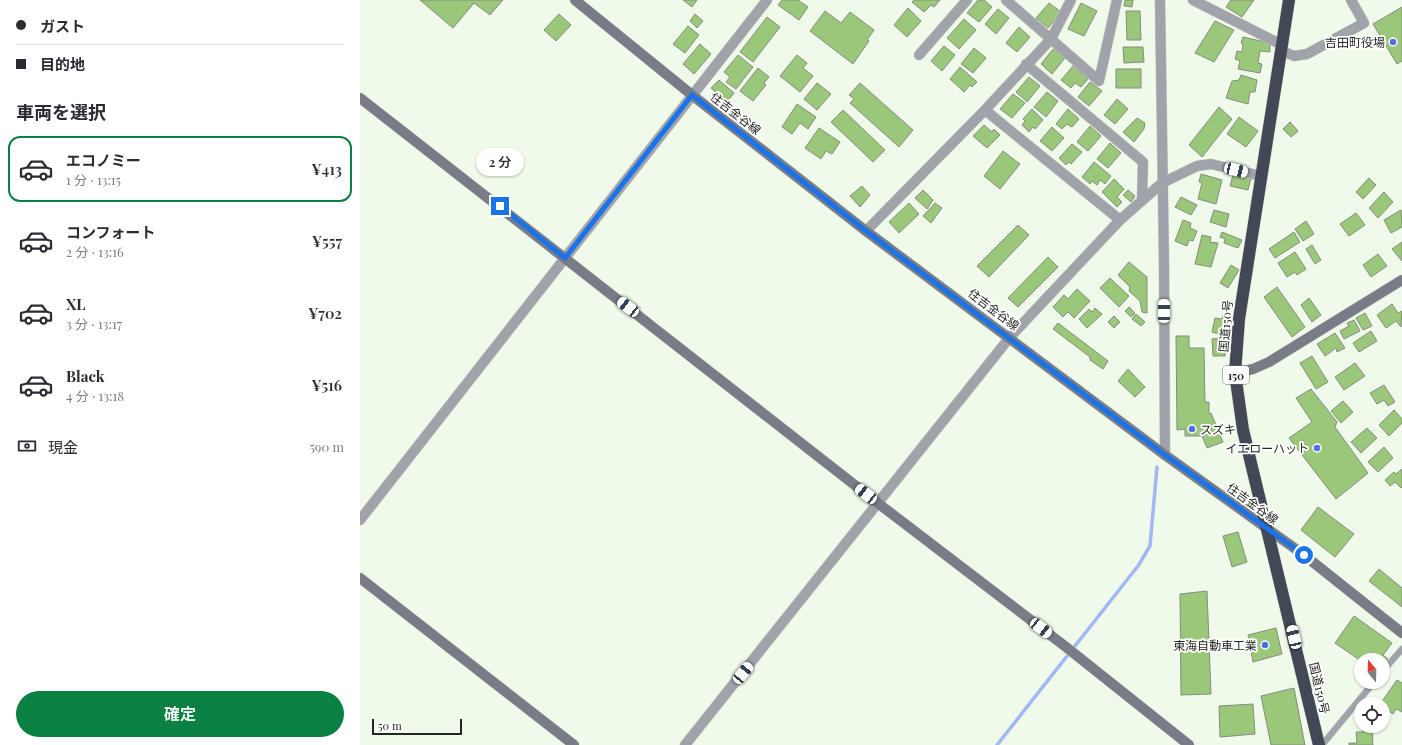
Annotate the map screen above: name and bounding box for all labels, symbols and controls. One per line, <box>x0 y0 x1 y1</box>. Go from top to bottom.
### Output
text: ガスト <box>40 16 85 36</box>
place label: 吉田町役場 <box>1325 34 1385 50</box>
marker: 吉田町役場 <box>1388 37 1398 47</box>
text: 目的地 <box>40 54 85 74</box>
street label: 住吉金谷線 <box>707 88 765 138</box>
text: 車両を選択 <box>16 100 106 124</box>
callout: 2 分 <box>476 148 524 176</box>
text: エコノミー <box>66 150 141 170</box>
icon: car <box>18 151 54 187</box>
text: 2 分 <box>489 153 511 170</box>
text: ¥413 <box>312 159 342 179</box>
car <box>1223 161 1249 179</box>
text: 1 分 · 13:15 <box>66 171 121 188</box>
route end <box>491 197 509 215</box>
text: コンフォート <box>66 222 156 242</box>
icon: car <box>18 223 54 259</box>
text: ¥557 <box>312 231 342 251</box>
text: 2 分 · 13:16 <box>66 243 124 260</box>
street label: 住吉金谷線 <box>965 285 1023 333</box>
text: XL <box>66 294 86 314</box>
icon: car <box>18 295 54 331</box>
car <box>615 295 641 319</box>
car <box>1158 299 1170 323</box>
street label: 国道150号 <box>1215 299 1235 353</box>
text: ¥702 <box>308 303 342 323</box>
text: 3 分 · 13:17 <box>66 315 122 332</box>
text: Black <box>66 366 105 386</box>
road number: 150 <box>1223 366 1249 384</box>
icon: car <box>18 367 54 403</box>
text: ¥516 <box>311 375 342 395</box>
text: 4 分 · 13:18 <box>66 387 124 404</box>
place label: スズキ <box>1200 421 1236 437</box>
marker: スズキ <box>1187 424 1197 434</box>
icon: cash <box>16 435 38 457</box>
text: 現金 <box>48 437 78 457</box>
text: 590 m <box>309 438 344 455</box>
place label: イエローハット <box>1225 440 1309 456</box>
marker: イエローハット <box>1312 443 1322 453</box>
street label: 住吉金谷線 <box>1224 479 1282 527</box>
car <box>853 482 879 506</box>
route start <box>1295 546 1313 564</box>
car <box>1028 616 1054 640</box>
car <box>1285 624 1303 650</box>
place label: 東海自動車工業 <box>1173 637 1257 653</box>
marker: 東海自動車工業 <box>1260 640 1270 650</box>
north arrow <box>1354 653 1390 689</box>
map controls <box>1354 653 1390 733</box>
car <box>731 660 755 686</box>
street label: 国道150号 <box>1306 661 1334 715</box>
button: 確定 <box>16 691 344 737</box>
button: locate <box>1354 697 1390 733</box>
scale bar <box>372 717 462 736</box>
text: 50 m <box>378 718 402 733</box>

